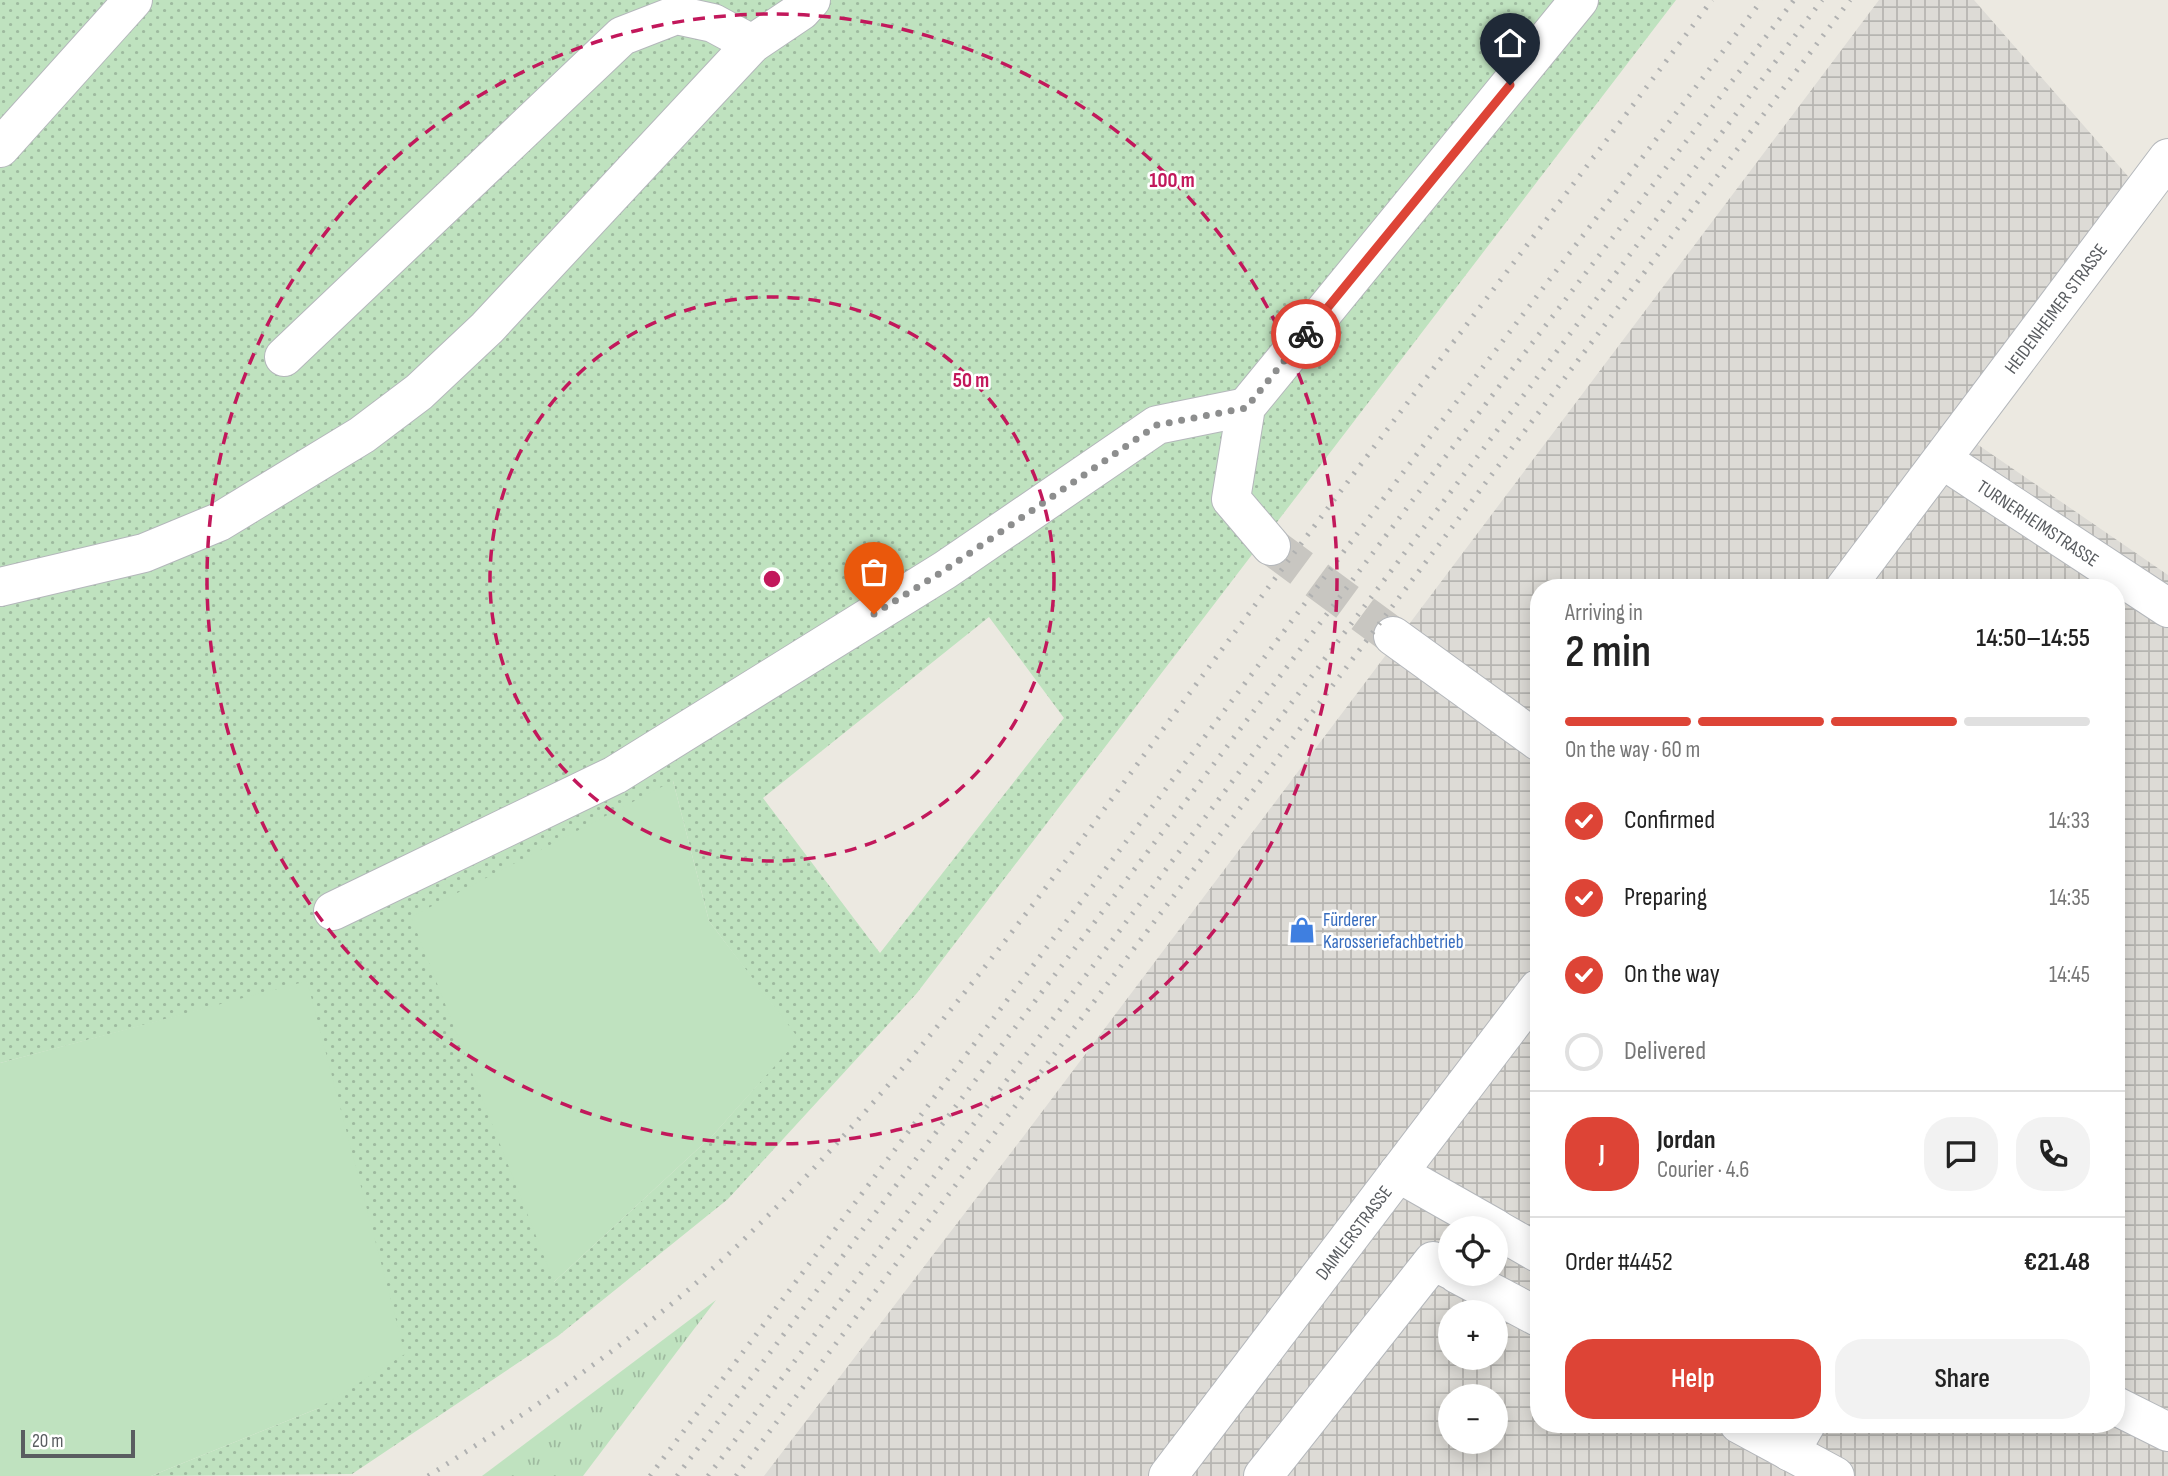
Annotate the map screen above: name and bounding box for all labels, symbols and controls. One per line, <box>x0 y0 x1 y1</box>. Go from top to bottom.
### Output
pin <box>1480 13 1540 85</box>
icon: home <box>1491 24 1529 62</box>
text: 100 m <box>1149 168 1195 193</box>
street label: HEIDENHEIMER STRASSE <box>2000 239 2113 379</box>
courier <box>1271 299 1341 369</box>
icon: bike <box>1287 315 1325 353</box>
text: 50 m <box>953 368 989 393</box>
street label: TURNERHEIMSTRASSE <box>1972 476 2103 572</box>
pin <box>844 542 904 614</box>
icon: bag <box>855 553 893 591</box>
centre of rings <box>760 567 784 591</box>
text: Arriving in <box>1565 599 1643 627</box>
text: 14:50–14:55 <box>1976 623 2090 654</box>
text: 2 min <box>1565 625 1651 680</box>
text: On the way · 60 m <box>1565 736 1700 764</box>
icon: check <box>1565 802 1603 840</box>
text: Confirmed <box>1624 805 1715 836</box>
text: 14:33 <box>2049 807 2090 835</box>
icon: check <box>1565 879 1603 917</box>
text: Preparing <box>1624 882 1707 913</box>
text: 14:35 <box>2049 884 2090 912</box>
place label: Fürderer Karosseriefachbetrieb <box>1323 909 1464 954</box>
shop icon: Fürderer Karosseriefachbetrieb <box>1287 915 1317 945</box>
icon: check <box>1565 956 1603 994</box>
text: On the way <box>1624 959 1720 990</box>
text: 14:45 <box>2049 961 2090 989</box>
text: Delivered <box>1624 1036 1706 1067</box>
button: chat <box>1924 1117 1998 1191</box>
button: phone <box>2016 1117 2090 1191</box>
text: Jordan <box>1657 1125 1715 1156</box>
text: J <box>1599 1139 1605 1170</box>
text: Courier · 4.6 <box>1657 1156 1749 1184</box>
street label: DAIMLERSTRASSE <box>1311 1182 1397 1285</box>
map controls <box>1438 1216 1508 1454</box>
button: locate <box>1438 1216 1508 1286</box>
text: Order #4452 <box>1565 1247 1673 1278</box>
text: €21.48 <box>2024 1247 2090 1278</box>
button: + <box>1438 1300 1508 1370</box>
button: Help <box>1565 1339 1821 1419</box>
button: Share <box>1835 1339 2090 1419</box>
button: − <box>1438 1384 1508 1454</box>
scale bar <box>21 1427 135 1459</box>
text: 20 m <box>32 1430 64 1453</box>

